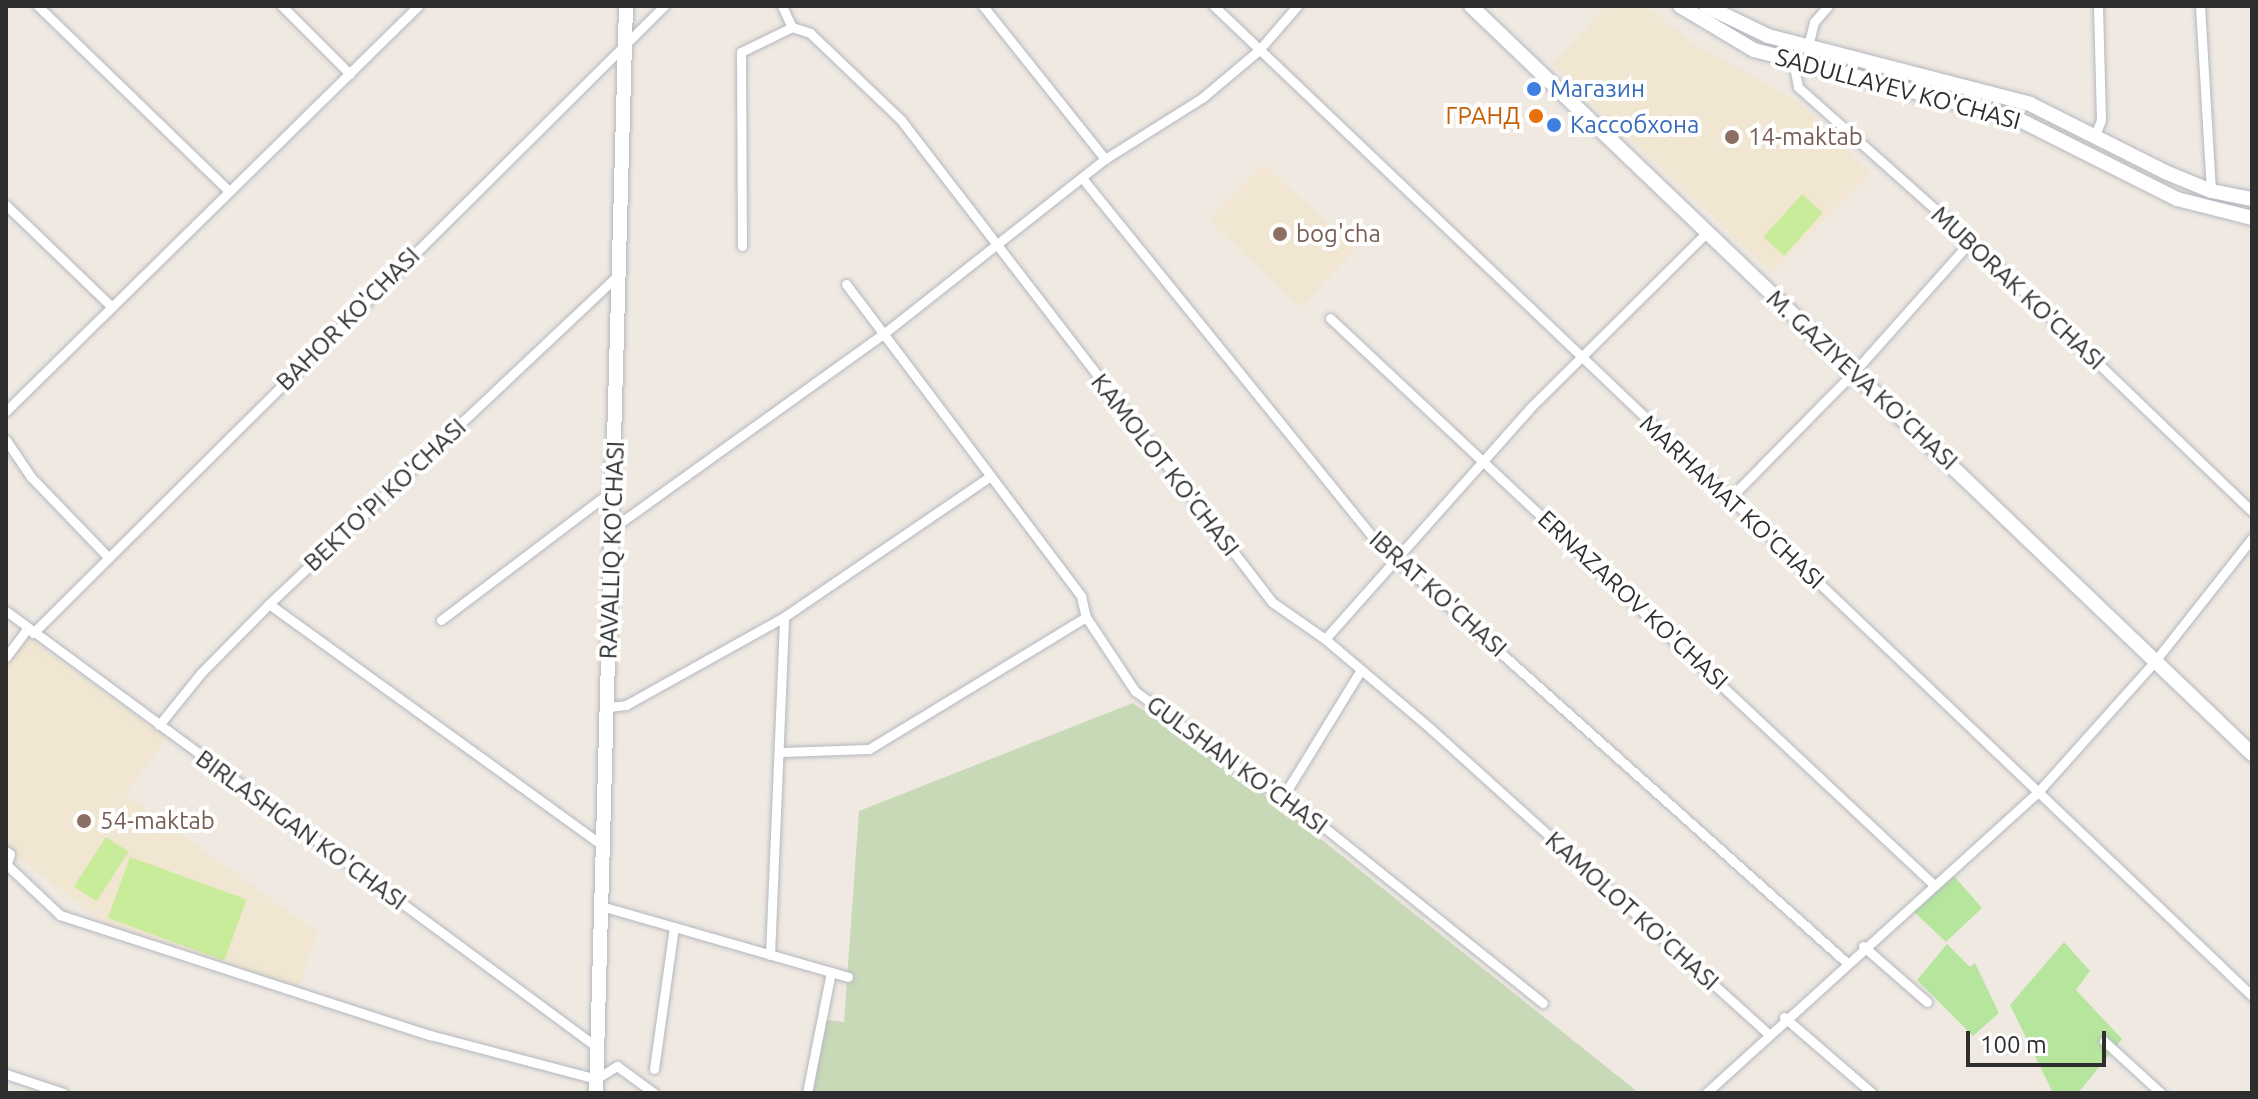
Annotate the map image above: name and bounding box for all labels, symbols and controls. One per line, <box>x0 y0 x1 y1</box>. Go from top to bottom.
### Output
street label: SADULLAYEV KO'CHASI <box>1772 42 2024 136</box>
place label: Магазин <box>1550 75 1645 103</box>
marker: Магазин <box>1525 80 1543 98</box>
place label: ГРАНД <box>1446 102 1520 130</box>
marker: ГРАНД <box>1527 107 1545 125</box>
place label: Кассобхона <box>1570 111 1699 139</box>
marker: Кассобхона <box>1545 116 1563 134</box>
place label: 14-maktab <box>1748 123 1863 151</box>
marker: 14-maktab <box>1723 128 1741 146</box>
street label: MUBORAK KO'CHASI <box>1925 200 2111 376</box>
place label: bog'cha <box>1296 220 1381 248</box>
marker: bog'cha <box>1271 225 1289 243</box>
street label: BAHOR KO'CHASI <box>270 241 426 397</box>
street label: M. GAZIYEVA KO'CHASI <box>1761 284 1963 476</box>
street label: KAMOLOT KO'CHASI <box>1085 368 1245 562</box>
street label: MARHAMAT KO'CHASI <box>1634 409 1830 595</box>
street label: BEKTO'PI KO'CHASI <box>298 413 472 577</box>
street label: RAVALLIQ KO'CHASI <box>594 440 630 660</box>
street label: ERNAZAROV KO'CHASI <box>1532 505 1734 695</box>
street label: IBRAT KO'CHASI <box>1364 525 1512 663</box>
street label: GULSHAN KO'CHASI <box>1141 690 1333 840</box>
street label: BIRLASHGAN KO'CHASI <box>190 744 412 916</box>
place label: 54-maktab <box>100 807 215 835</box>
marker: 54-maktab <box>75 812 93 830</box>
street label: KAMOLOT KO'CHASI <box>1540 826 1724 996</box>
scale bar <box>1970 1015 2110 1065</box>
text: 100 m <box>1980 1031 2047 1058</box>

